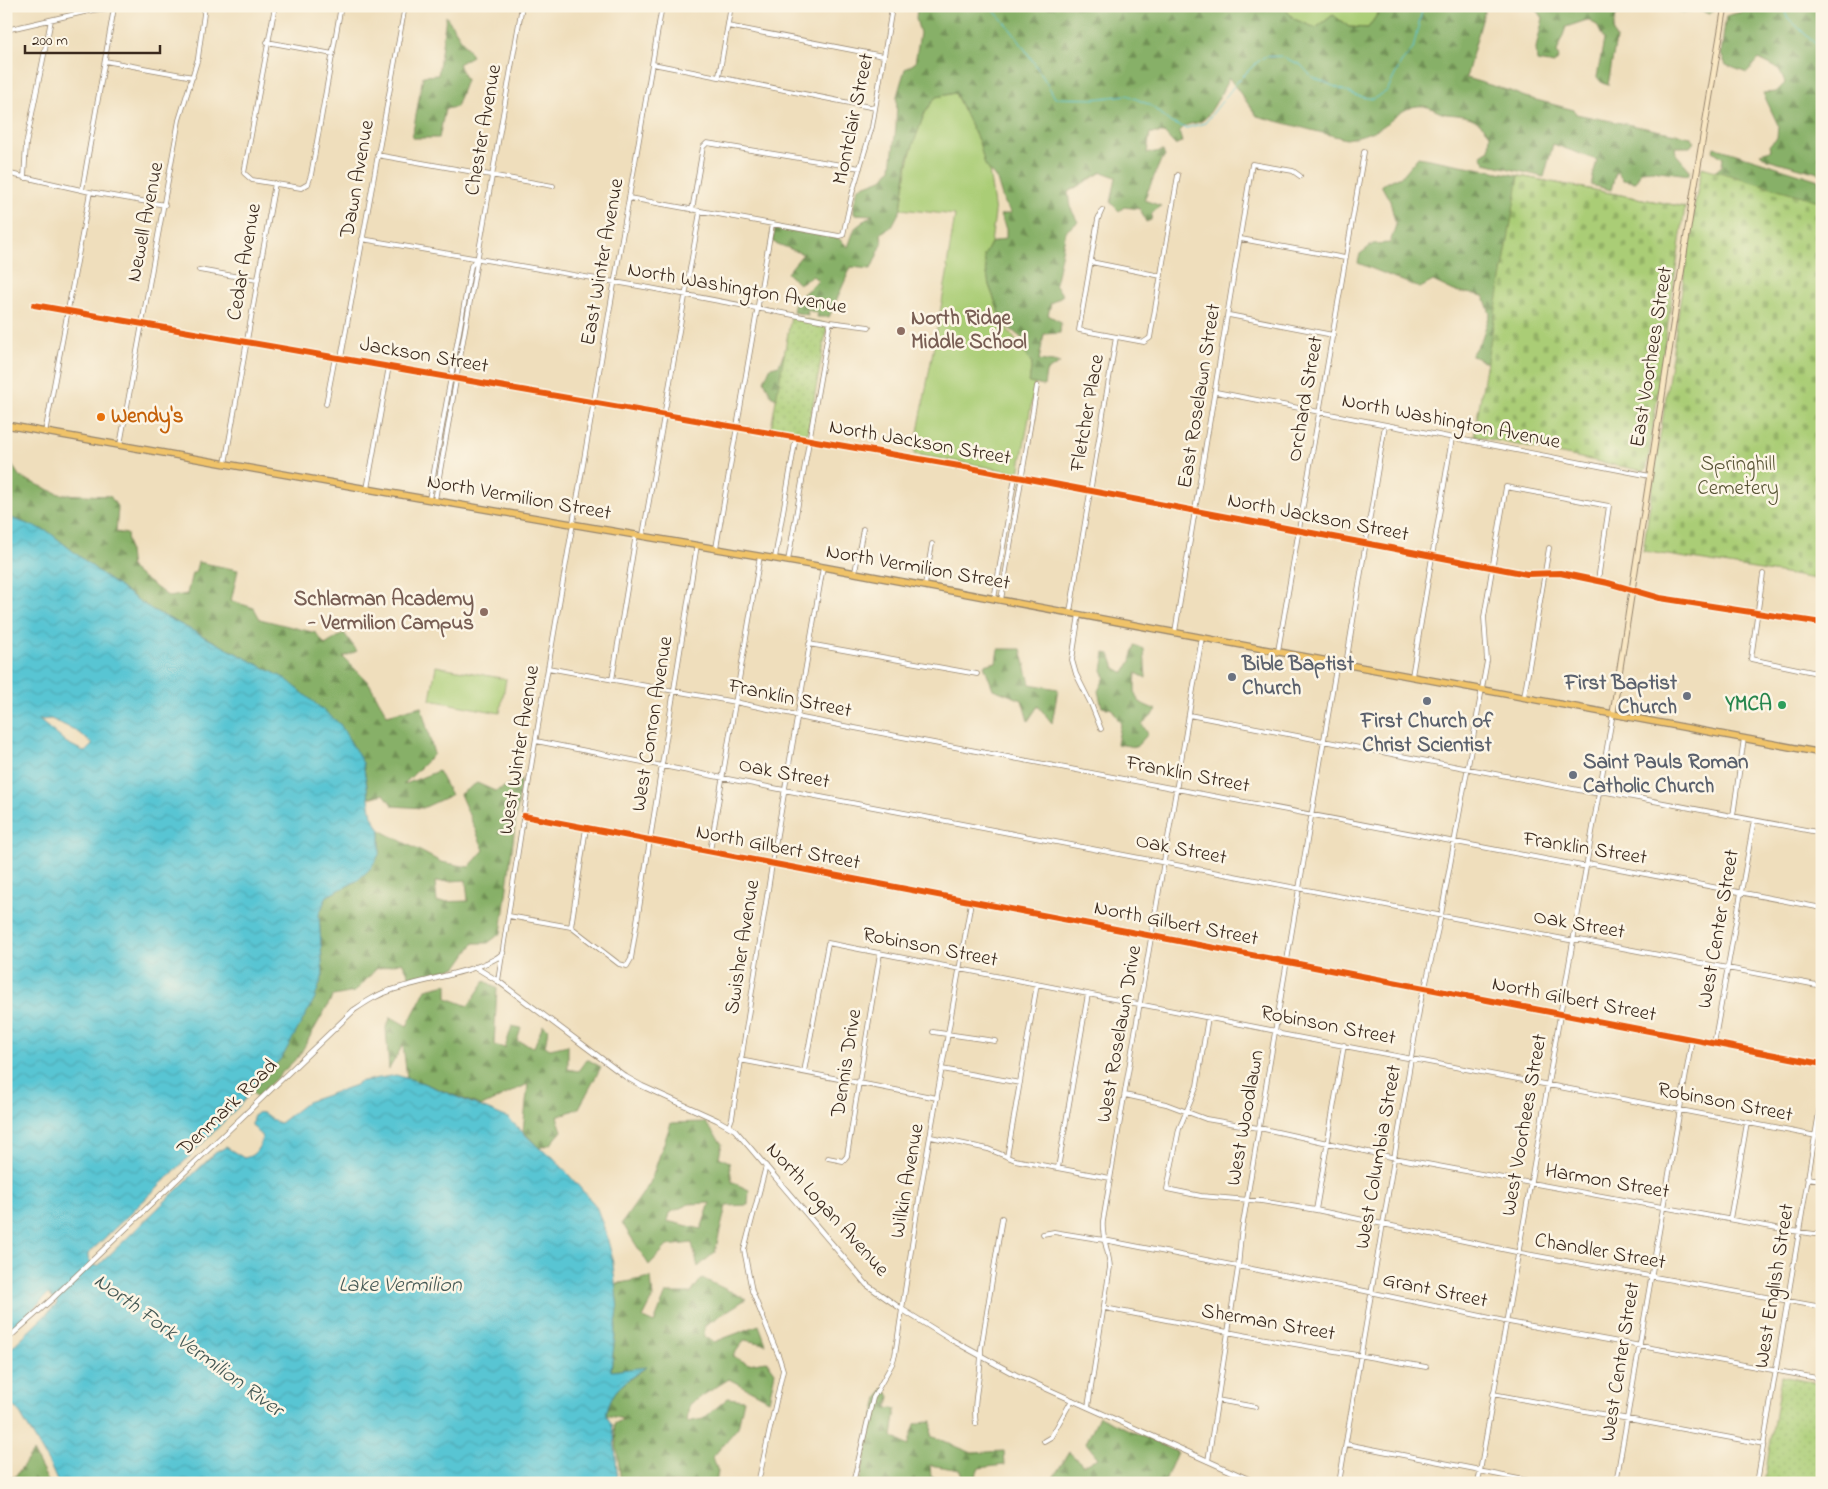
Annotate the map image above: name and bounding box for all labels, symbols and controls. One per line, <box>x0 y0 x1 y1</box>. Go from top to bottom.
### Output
scale bar <box>25 22 160 54</box>
text: 200 m <box>32 30 68 52</box>
street label: Montclair Street <box>825 50 883 188</box>
street label: Chester Avenue <box>458 62 510 198</box>
street label: Dawn Avenue <box>333 117 383 241</box>
street label: Newell Avenue <box>120 159 172 285</box>
street label: East Winter Avenue <box>574 175 633 348</box>
street label: Cedar Avenue <box>220 200 270 323</box>
street label: North Washington Avenue <box>625 255 850 325</box>
street label: East Voorhees Street <box>1623 264 1681 450</box>
street label: East Roselawn Street <box>1171 301 1229 491</box>
place label: North Ridge Middle School <box>911 304 1027 358</box>
marker: North Ridge Middle School <box>895 325 907 337</box>
street label: Jackson Street <box>357 330 491 382</box>
street label: Orchard Street <box>1280 334 1332 464</box>
street label: Fletcher Place <box>1063 351 1113 475</box>
street label: North Washington Avenue <box>1339 386 1563 460</box>
place label: Wendy's <box>111 402 184 434</box>
marker: Wendy's <box>95 411 107 423</box>
street label: North Jackson Street <box>827 412 1013 474</box>
park label: Springhill Cemetery <box>1697 450 1779 506</box>
street label: North Vermilion Street <box>425 467 613 529</box>
street label: North Jackson Street <box>1225 486 1411 550</box>
street label: North Vermilion Street <box>824 537 1012 599</box>
place label: Schlarman Academy - Vermilion Campus <box>294 585 474 639</box>
marker: Schlarman Academy - Vermilion Campus <box>478 606 490 618</box>
street label: West Conron Avenue <box>624 634 682 814</box>
place label: Bible Baptist Church <box>1241 650 1355 704</box>
street label: West Winter Avenue <box>492 663 548 837</box>
place label: First Baptist Church <box>1564 669 1678 723</box>
street label: Franklin Street <box>725 671 854 727</box>
marker: Bible Baptist Church <box>1226 671 1238 683</box>
marker: First Baptist Church <box>1681 690 1693 702</box>
place label: YMCA <box>1724 690 1772 720</box>
marker: First Church of Christ Scientist <box>1421 695 1433 707</box>
marker: YMCA <box>1776 699 1788 711</box>
place label: First Church of Christ Scientist <box>1360 707 1494 761</box>
street label: Franklin Street <box>1123 748 1252 802</box>
place label: Saint Pauls Roman Catholic Church <box>1583 748 1748 802</box>
street label: Oak Street <box>736 750 832 798</box>
marker: Saint Pauls Roman Catholic Church <box>1567 769 1579 781</box>
street label: North Gilbert Street <box>693 817 863 879</box>
street label: Franklin Street <box>1520 824 1649 874</box>
street label: Oak Street <box>1133 826 1229 874</box>
street label: West Center Street <box>1690 847 1748 1011</box>
street label: Swisher Avenue <box>718 877 769 1016</box>
street label: North Gilbert Street <box>1091 893 1261 955</box>
street label: Oak Street <box>1531 902 1627 948</box>
street label: Robinson Street <box>860 920 1000 976</box>
street label: West Roselawn Drive <box>1090 942 1150 1125</box>
street label: North Gilbert Street <box>1489 969 1659 1031</box>
street label: Robinson Street <box>1258 998 1398 1054</box>
street label: Dennis Drive <box>823 1006 870 1120</box>
street label: West Voorhees Street <box>1494 1032 1556 1218</box>
street label: West Woodlawn <box>1219 1048 1273 1188</box>
street label: Denmark Road <box>170 1052 285 1164</box>
street label: West Columbia Street <box>1348 1062 1410 1252</box>
street label: Robinson Street <box>1655 1075 1795 1131</box>
street label: Wilkin Avenue <box>883 1121 933 1241</box>
street label: North Logan Avenue <box>757 1136 896 1286</box>
street label: Harmon Street <box>1542 1156 1672 1208</box>
street label: West English Street <box>1747 1201 1805 1371</box>
street label: Chandler Street <box>1532 1226 1668 1278</box>
street label: Grant Street <box>1380 1265 1490 1317</box>
water label: North Fork Vermilion River <box>87 1266 292 1428</box>
water label: Lake Vermilion <box>338 1270 463 1302</box>
street label: West Center Street <box>1594 1280 1648 1444</box>
street label: Sherman Street <box>1199 1296 1337 1350</box>

